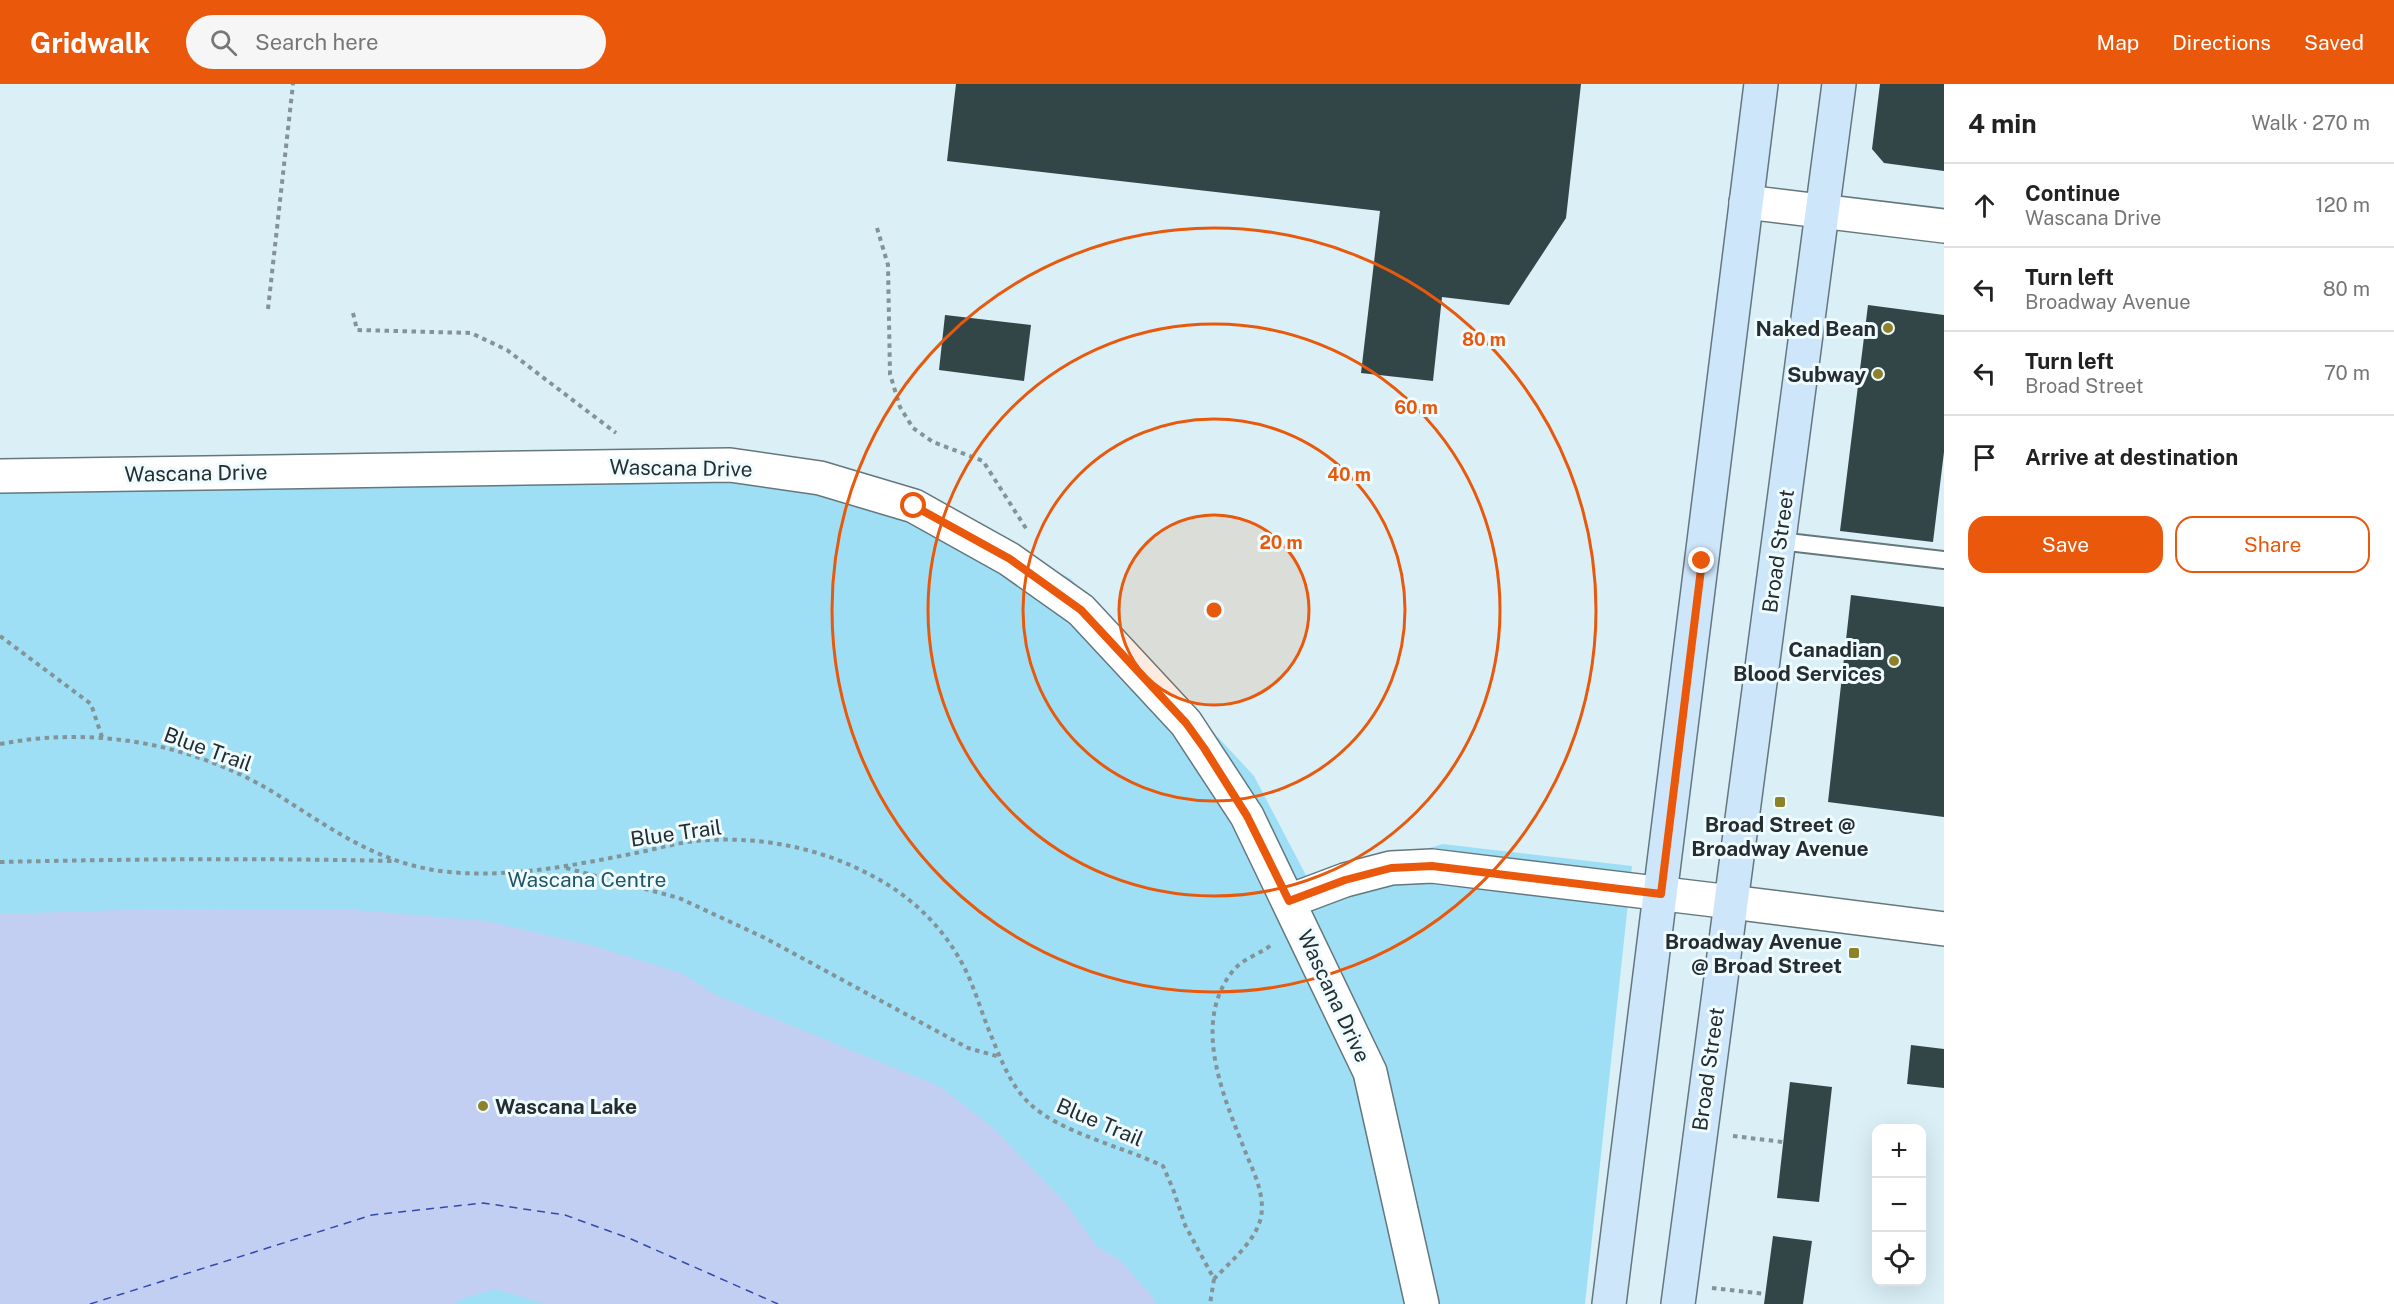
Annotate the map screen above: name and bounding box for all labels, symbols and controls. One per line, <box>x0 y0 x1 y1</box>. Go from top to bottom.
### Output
search box <box>186 15 606 69</box>
text: Gridwalk <box>30 26 150 59</box>
icon: search <box>207 26 240 59</box>
text: Search here <box>255 29 379 55</box>
text: Map <box>2097 30 2139 55</box>
text: Directions <box>2172 30 2271 55</box>
text: Saved <box>2304 30 2364 55</box>
text: 4 min <box>1968 108 2037 139</box>
text: Walk · 270 m <box>2251 111 2370 135</box>
text: Continue <box>2025 180 2120 206</box>
icon: ahead <box>1968 189 2001 222</box>
text: 120 m <box>2316 193 2370 217</box>
text: Wascana Drive <box>2025 206 2161 230</box>
text: Turn left <box>2025 264 2114 290</box>
icon: left <box>1968 273 2001 306</box>
text: 80 m <box>2323 277 2370 301</box>
text: Broadway Avenue <box>2025 290 2191 314</box>
place label: Naked Bean <box>1756 316 1876 341</box>
marker: Naked Bean <box>1881 321 1895 335</box>
text: 80 m <box>1462 329 1506 350</box>
text: Turn left <box>2025 348 2114 374</box>
icon: left <box>1968 357 2001 390</box>
text: 70 m <box>2324 361 2370 385</box>
place label: Subway <box>1787 362 1866 387</box>
marker: Subway <box>1871 367 1885 381</box>
text: Broad Street <box>2025 374 2144 398</box>
text: 60 m <box>1394 397 1438 418</box>
icon: arrive <box>1968 441 2001 474</box>
text: Arrive at destination <box>2025 444 2238 470</box>
street label: Wascana Drive <box>609 454 753 482</box>
street label: Wascana Drive <box>124 459 268 487</box>
text: 40 m <box>1327 464 1371 485</box>
street label: Broad Street <box>1757 488 1799 614</box>
route start <box>900 492 926 518</box>
button: Save <box>1968 516 2163 573</box>
button: Share <box>2175 516 2370 573</box>
text: 20 m <box>1259 532 1303 553</box>
route end <box>1688 547 1714 573</box>
centre of rings <box>1204 600 1224 620</box>
place label: Canadian Blood Services <box>1733 637 1882 686</box>
marker: Canadian Blood Services <box>1887 654 1901 668</box>
street label: Blue Trail <box>160 722 256 776</box>
marker: Broad Street @ Broadway Avenue <box>1773 795 1787 809</box>
place label: Broad Street @ Broadway Avenue <box>1691 812 1869 861</box>
street label: Blue Trail <box>629 814 723 852</box>
park label: Wascana Centre <box>507 867 667 892</box>
street label: Wascana Drive <box>1292 926 1376 1066</box>
place label: Broadway Avenue @ Broad Street <box>1665 929 1842 978</box>
marker: Broadway Avenue @ Broad Street <box>1847 946 1861 960</box>
street label: Broad Street <box>1687 1006 1729 1132</box>
street label: Blue Trail <box>1053 1093 1147 1151</box>
place label: Wascana Lake <box>495 1094 637 1119</box>
marker: Wascana Lake <box>476 1099 490 1113</box>
map controls <box>1872 1124 1926 1286</box>
button: + <box>1872 1124 1926 1178</box>
button: − <box>1872 1178 1926 1232</box>
button: locate <box>1872 1232 1926 1286</box>

